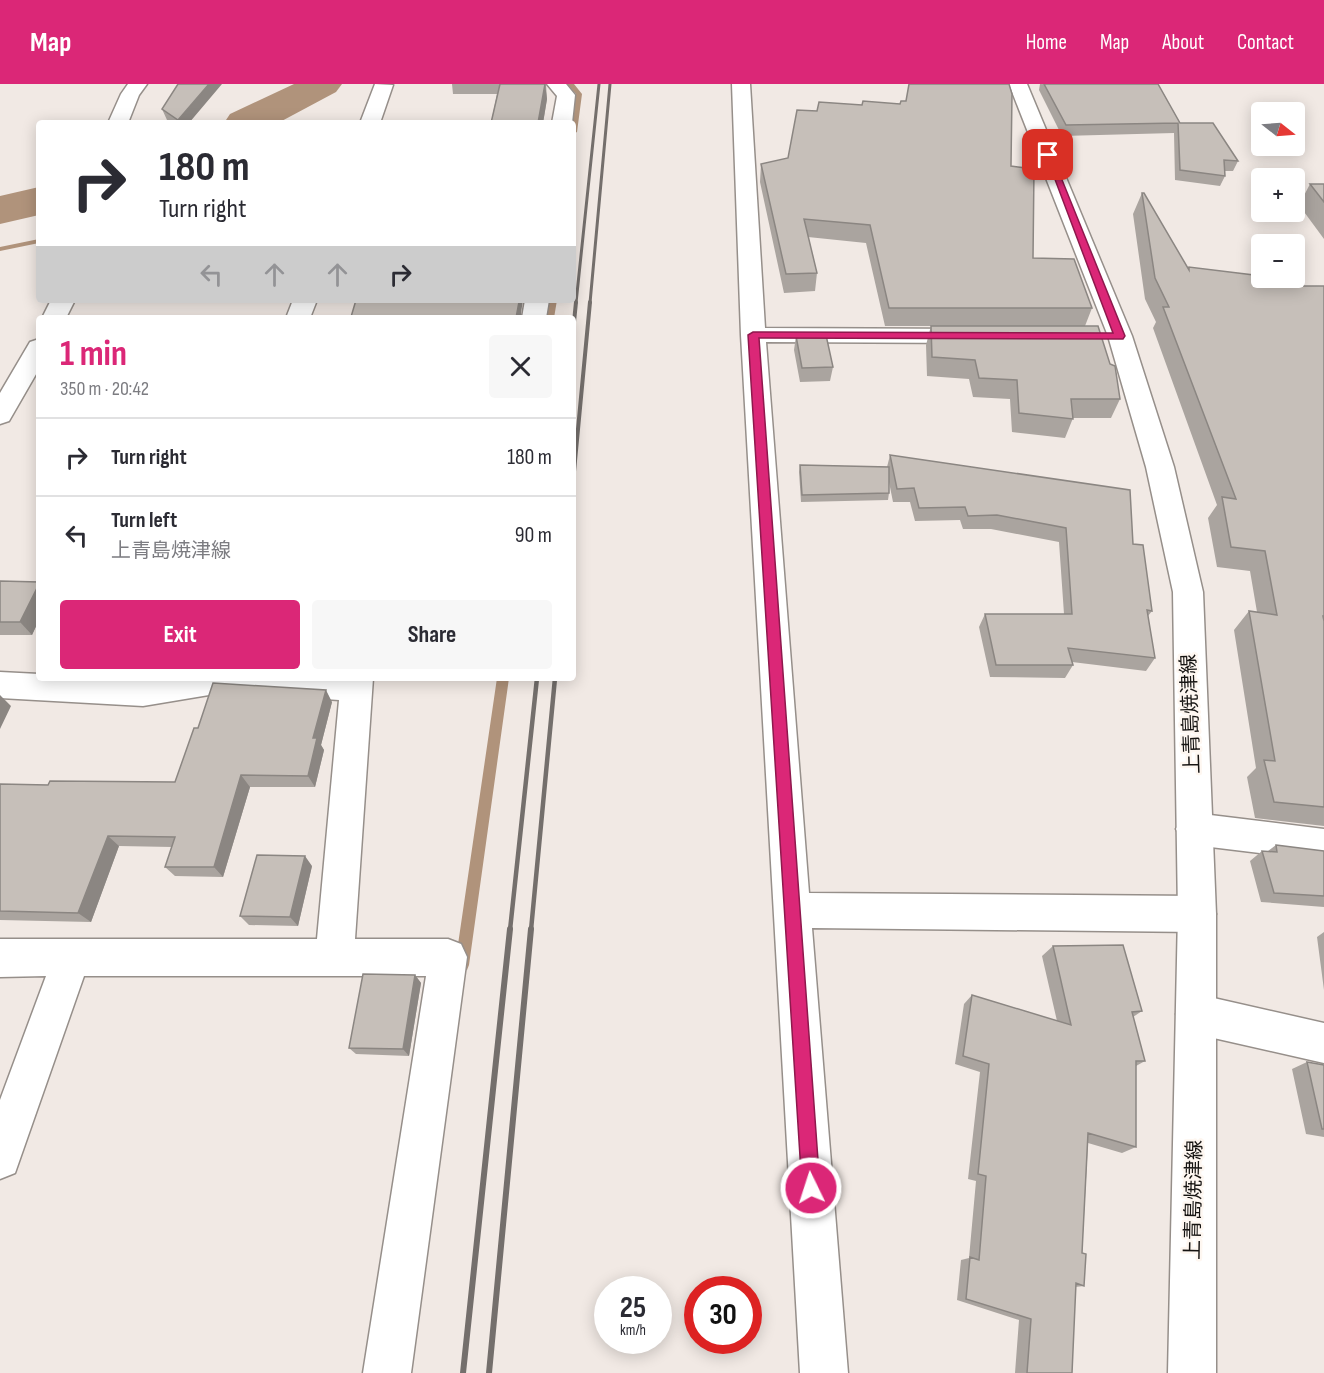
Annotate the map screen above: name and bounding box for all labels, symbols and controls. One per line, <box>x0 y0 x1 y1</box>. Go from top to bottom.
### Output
text: Map <box>30 26 71 59</box>
text: Home <box>1026 30 1067 55</box>
text: Map <box>1100 30 1129 55</box>
text: About <box>1162 30 1204 55</box>
text: Contact <box>1237 30 1294 55</box>
north arrow <box>1251 102 1305 156</box>
map controls <box>1251 102 1305 288</box>
pin <box>1022 129 1073 180</box>
icon: arrive <box>1031 138 1064 171</box>
text: 180 m <box>159 142 250 193</box>
icon: right <box>60 144 138 222</box>
button: + <box>1251 168 1305 222</box>
text: Turn right <box>159 193 246 225</box>
button: − <box>1251 234 1305 288</box>
icon: left <box>195 258 228 291</box>
icon: ahead <box>258 258 291 291</box>
icon: ahead <box>321 258 354 291</box>
icon: right <box>384 258 417 291</box>
text: 1 min <box>60 333 127 376</box>
button: close <box>489 335 552 398</box>
text: 350 m · 20:42 <box>60 377 149 401</box>
icon: right <box>60 441 93 474</box>
text: Turn right <box>111 444 187 471</box>
text: 180 m <box>507 444 552 471</box>
text: Turn left <box>111 507 177 534</box>
icon: left <box>60 519 93 552</box>
text: 90 m <box>515 522 552 549</box>
text: 上青島焼津線 <box>111 539 231 563</box>
button: Exit <box>60 600 300 669</box>
button: Share <box>312 600 552 669</box>
street label: 上青島焼津線 <box>1177 654 1205 774</box>
street label: 上青島焼津線 <box>1181 1140 1207 1260</box>
position arrow <box>779 1156 843 1220</box>
speed limit sign: 30 <box>684 1276 762 1354</box>
text: 25 <box>620 1290 646 1326</box>
text: km/h <box>620 1321 646 1340</box>

